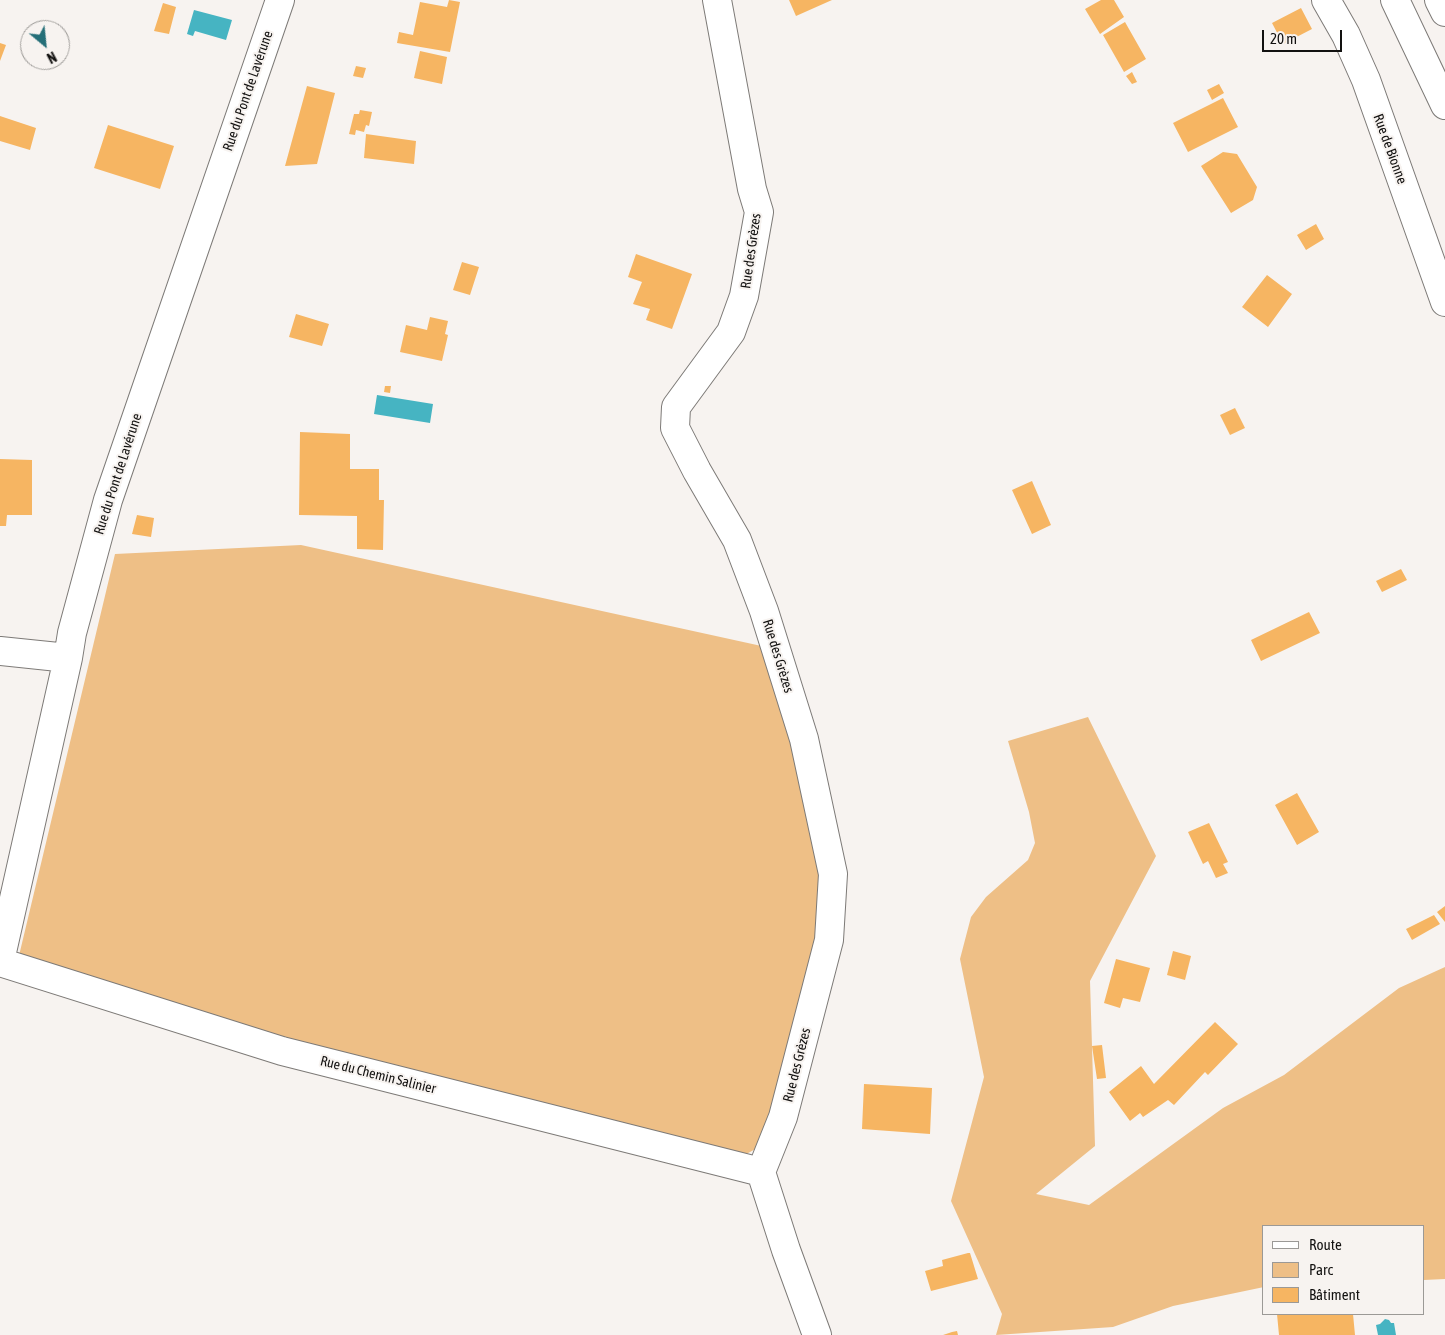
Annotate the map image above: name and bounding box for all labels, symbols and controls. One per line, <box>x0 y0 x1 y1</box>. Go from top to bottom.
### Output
north arrow <box>20 20 70 70</box>
scale bar <box>1265 20 1345 52</box>
street label: Rue du Pont de Lavérune <box>220 29 276 153</box>
text: 20 m <box>1270 30 1297 47</box>
text: N <box>44 48 59 66</box>
street label: Rue de Bionne <box>1370 112 1410 186</box>
street label: Rue des Grèzes <box>737 212 765 290</box>
street label: Rue du Pont de Lavérune <box>91 411 145 537</box>
street label: Rue des Grèzes <box>759 617 797 695</box>
street label: Rue des Grèzes <box>780 1026 814 1104</box>
street label: Rue du Chemin Salinier <box>318 1053 438 1097</box>
legend <box>1262 1225 1425 1315</box>
text: Route <box>1309 1236 1342 1253</box>
text: Parc <box>1309 1261 1333 1278</box>
text: Bâtiment <box>1309 1286 1360 1303</box>

